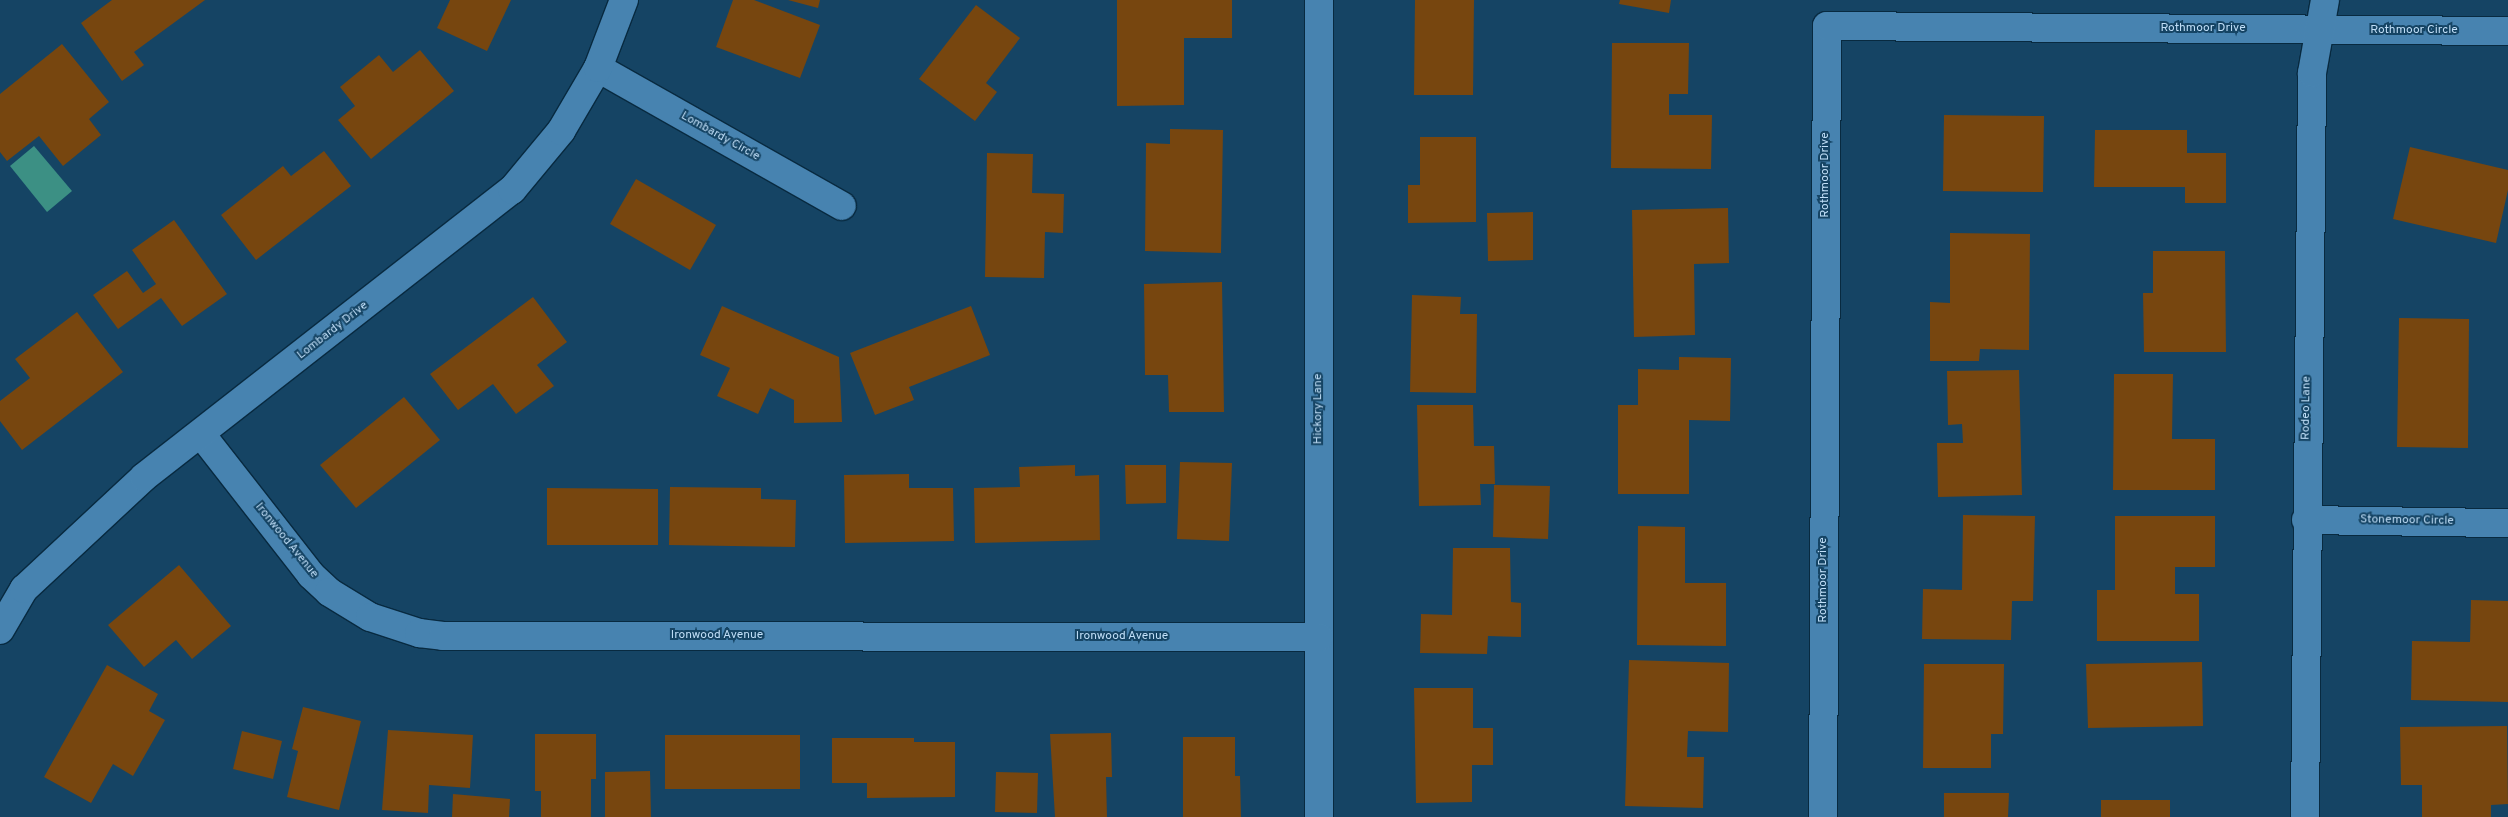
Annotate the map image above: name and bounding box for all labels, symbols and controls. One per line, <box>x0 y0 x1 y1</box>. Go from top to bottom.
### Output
street label: Rothmoor Drive <box>2160 22 2246 36</box>
street label: Rothmoor Circle <box>2370 24 2458 38</box>
street label: Lombardy Circle <box>678 109 762 165</box>
street label: Rothmoor Drive <box>1819 132 1833 218</box>
street label: Lombardy Drive <box>295 299 371 363</box>
street label: Hickory Lane <box>1312 374 1326 444</box>
street label: Rodeo Lane <box>2299 376 2315 440</box>
street label: Ironwood Avenue <box>251 500 321 582</box>
street label: Stonemoor Circle <box>2360 513 2454 529</box>
street label: Rothmoor Drive <box>1817 537 1831 623</box>
street label: Ironwood Avenue <box>671 629 763 643</box>
street label: Ironwood Avenue <box>1076 630 1168 644</box>

